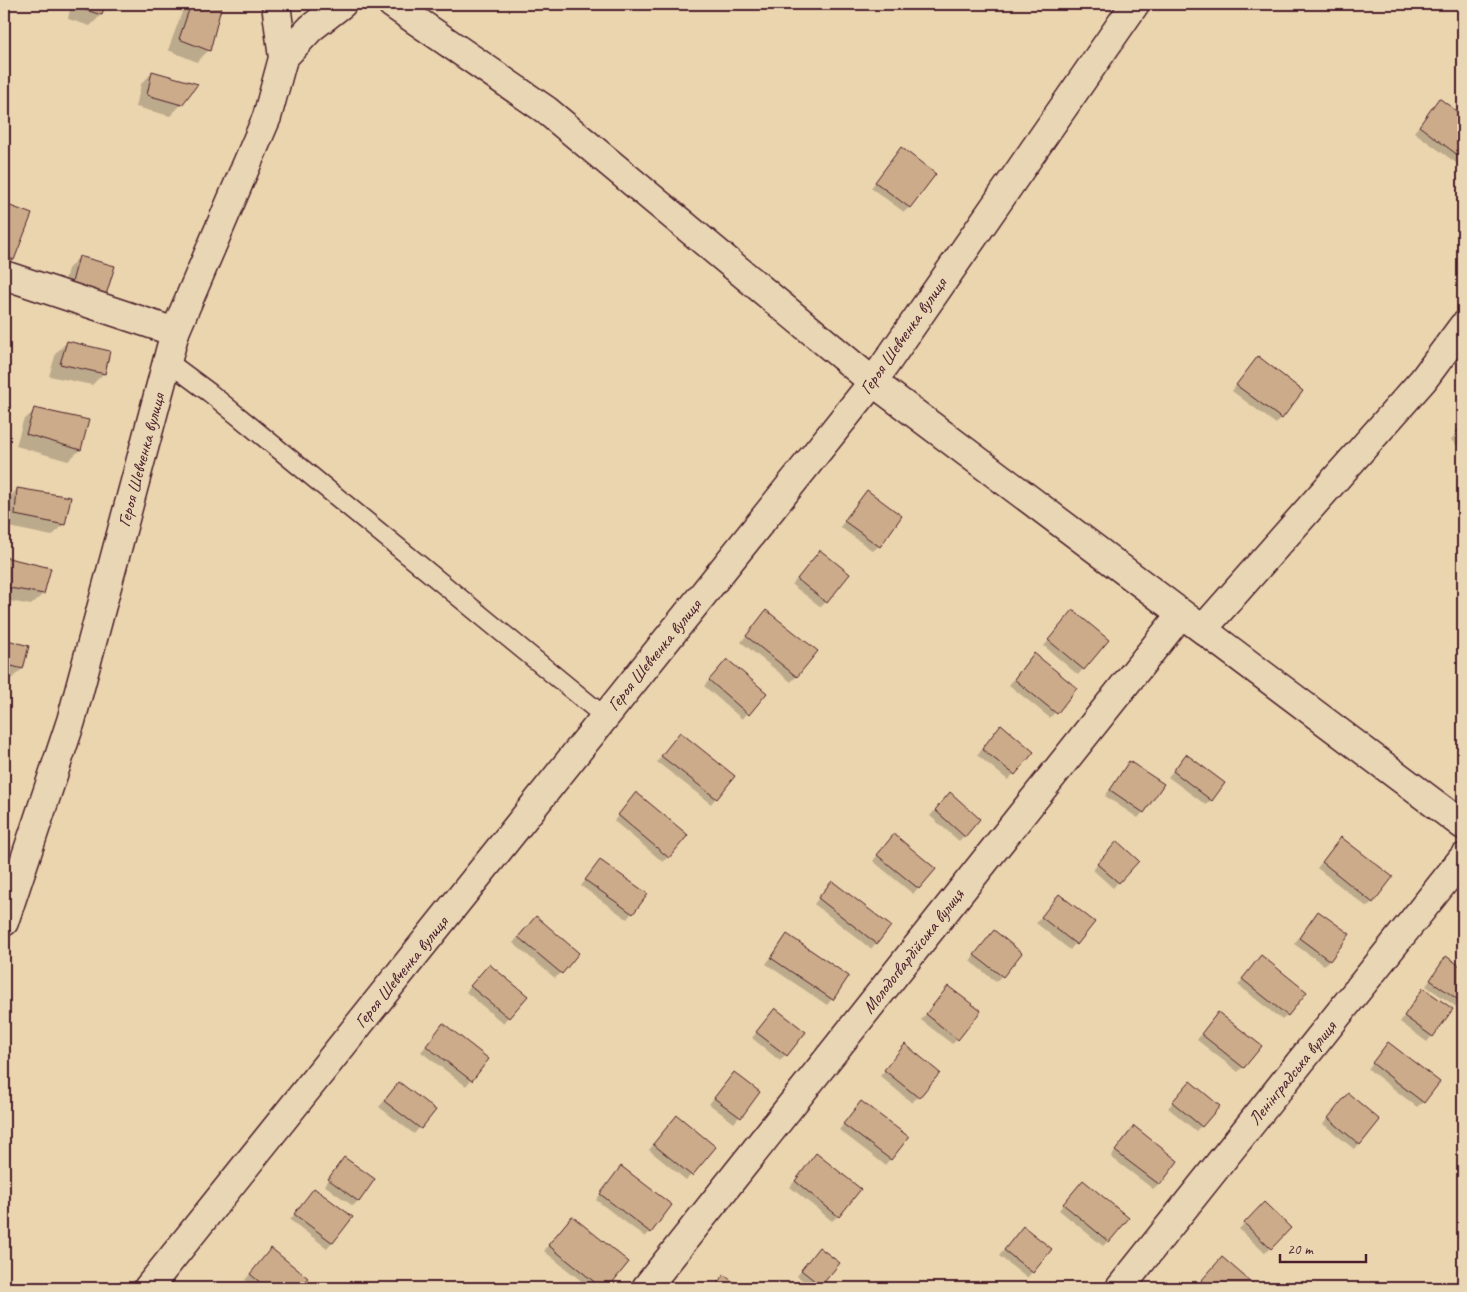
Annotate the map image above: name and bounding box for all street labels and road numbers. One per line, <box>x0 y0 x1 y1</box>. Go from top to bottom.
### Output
street label: Героя Шевченка вулиця <box>855 272 952 398</box>
street label: Героя Шевченка вулиця <box>113 389 170 529</box>
street label: Героя Шевченка вулиця <box>602 593 707 715</box>
street label: Молодогвардійська вулиця <box>857 883 969 1018</box>
street label: Героя Шевченка вулиця <box>349 910 454 1032</box>
street label: Ленінградська вулиця <box>1243 1015 1342 1129</box>

